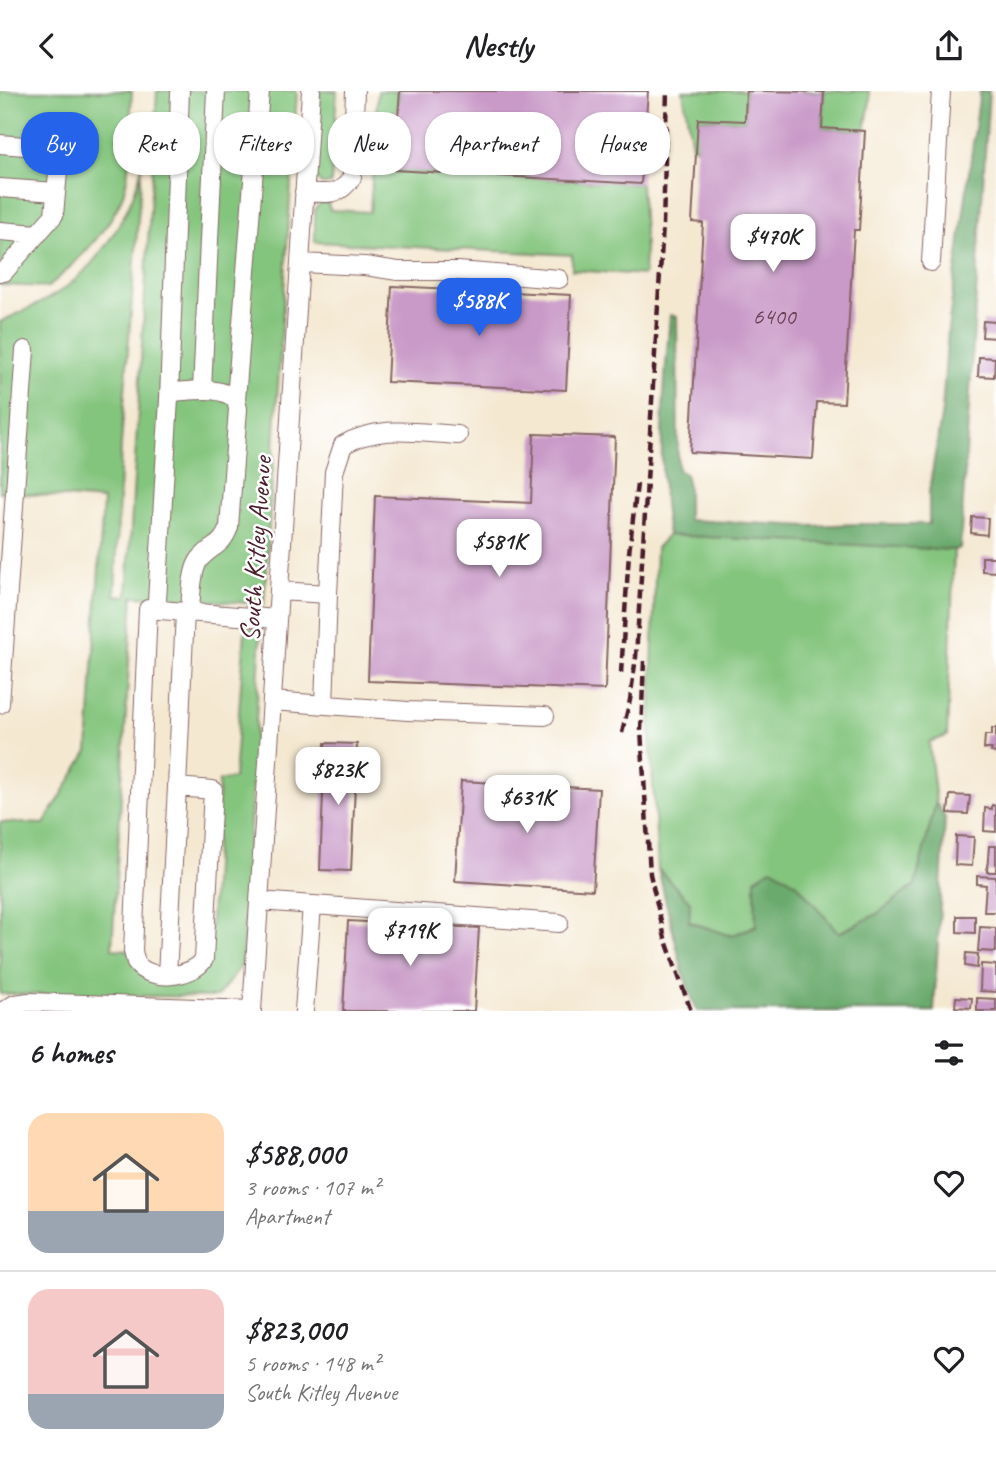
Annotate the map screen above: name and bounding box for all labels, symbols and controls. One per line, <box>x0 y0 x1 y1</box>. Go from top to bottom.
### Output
text: Nestly <box>463 25 533 66</box>
icon: back <box>28 27 66 65</box>
icon: share <box>930 27 968 65</box>
chip: Buy <box>21 112 99 175</box>
chip: Rent <box>113 112 200 175</box>
chip: Filters <box>214 112 314 175</box>
chip: New <box>328 112 411 175</box>
chip: Apartment <box>425 112 561 175</box>
chip: House <box>575 112 670 175</box>
pin: $470K <box>724 215 822 274</box>
text: $470K <box>747 222 800 251</box>
pin: $588K <box>430 279 528 338</box>
text: $588K <box>453 286 505 315</box>
house number: 6400 <box>752 301 798 331</box>
street label: South Kitley Avenue <box>232 453 280 643</box>
pin: $581K <box>450 519 548 579</box>
text: $581K <box>473 527 525 556</box>
pin: $823K <box>289 747 387 807</box>
text: $823K <box>311 755 365 784</box>
pin: $631K <box>478 775 576 835</box>
text: $631K <box>500 783 554 812</box>
pin: $719K <box>361 909 459 968</box>
text: $719K <box>384 916 436 945</box>
text: 6 homes <box>28 1034 113 1072</box>
icon: filters <box>930 1034 968 1072</box>
text: $588,000 <box>245 1135 345 1173</box>
icon: home <box>84 1141 168 1225</box>
icon: heart <box>930 1164 968 1202</box>
text: 3 rooms · 107 m² <box>245 1173 380 1202</box>
text: Apartment <box>245 1202 330 1231</box>
text: $823,000 <box>245 1311 345 1349</box>
icon: home <box>84 1317 168 1401</box>
icon: heart <box>930 1340 968 1378</box>
text: 5 rooms · 148 m² <box>245 1349 380 1378</box>
text: South Kitley Avenue <box>245 1378 397 1407</box>

